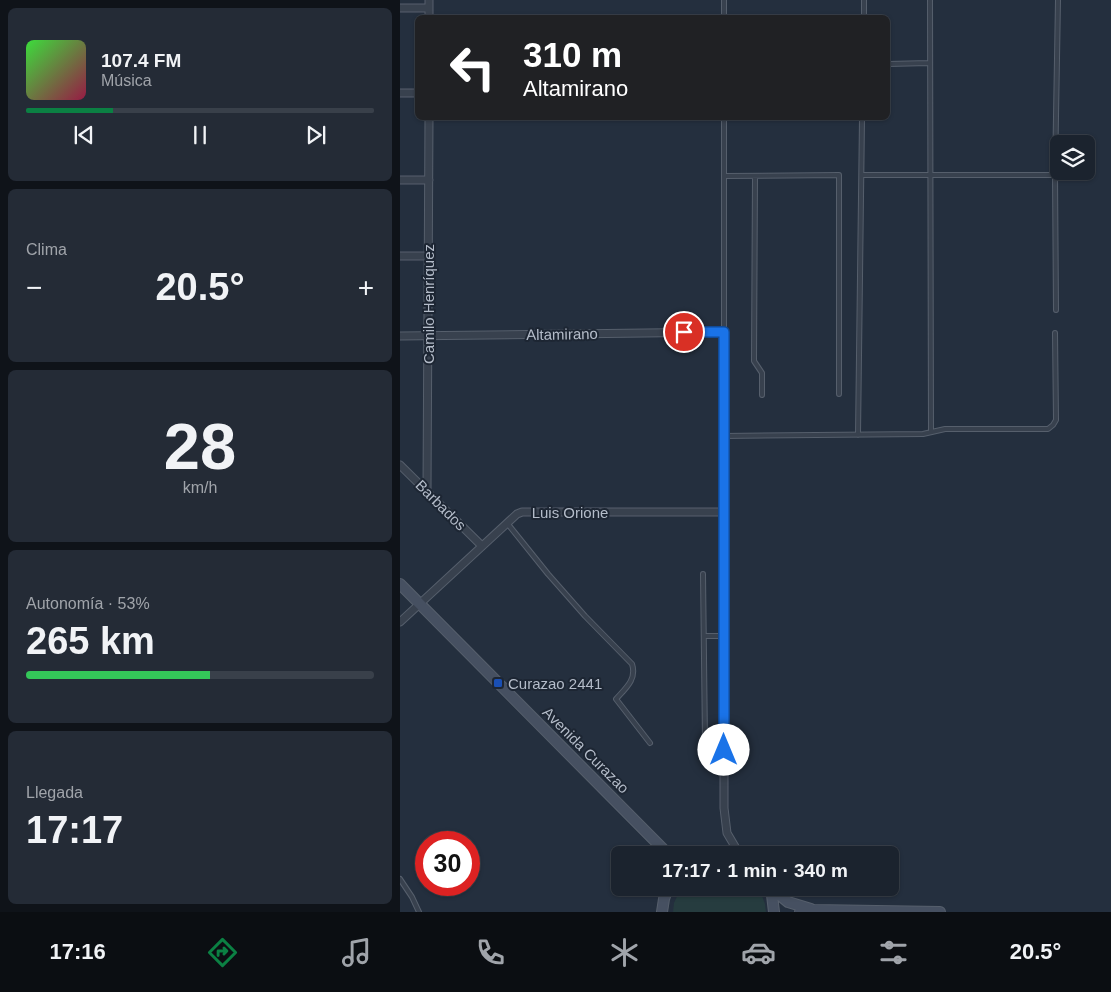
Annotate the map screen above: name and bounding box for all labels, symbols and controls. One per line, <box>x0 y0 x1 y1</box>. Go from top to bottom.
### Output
icon: left <box>440 35 505 100</box>
text: 310 m <box>523 35 622 74</box>
text: 107.4 FM <box>101 50 181 71</box>
text: Música <box>101 72 152 89</box>
text: Altamirano <box>523 76 628 101</box>
icon: previous <box>70 121 98 149</box>
icon: pause <box>186 121 214 149</box>
icon: next <box>302 121 330 149</box>
map controls <box>1050 135 1095 180</box>
button: layers <box>1050 135 1095 180</box>
text: Clima <box>26 241 67 258</box>
street label: Camilo Henríquez <box>420 244 437 364</box>
text: 20.5° <box>155 266 245 308</box>
text: − <box>26 272 42 303</box>
text: + <box>358 272 374 303</box>
pin <box>663 311 705 353</box>
icon: arrive <box>670 318 698 346</box>
street label: Altamirano <box>526 325 598 343</box>
text: 28 <box>164 410 236 483</box>
street label: Barbados <box>412 476 470 534</box>
text: km/h <box>183 479 217 496</box>
street label: Luis Orione <box>532 504 608 521</box>
text: Autonomía · 53% <box>26 595 150 612</box>
text: 265 km <box>26 620 155 662</box>
place label: Curazao 2441 <box>508 675 602 692</box>
marker: Curazao 2441 <box>492 677 504 689</box>
street label: Avenida Curazao <box>539 703 633 797</box>
position arrow <box>697 723 749 775</box>
text: Llegada <box>26 784 83 801</box>
text: 17:17 <box>26 809 123 851</box>
speed limit sign: 30 <box>415 831 480 896</box>
text: 17:17 · 1 min · 340 m <box>662 860 848 881</box>
icon: directions <box>205 935 240 970</box>
icon: music <box>339 935 374 970</box>
icon: phone <box>473 935 508 970</box>
icon: climate <box>607 935 642 970</box>
icon: car <box>741 935 776 970</box>
icon: filters <box>876 935 911 970</box>
text: 17:16 <box>50 939 106 964</box>
text: 20.5° <box>1010 939 1061 964</box>

